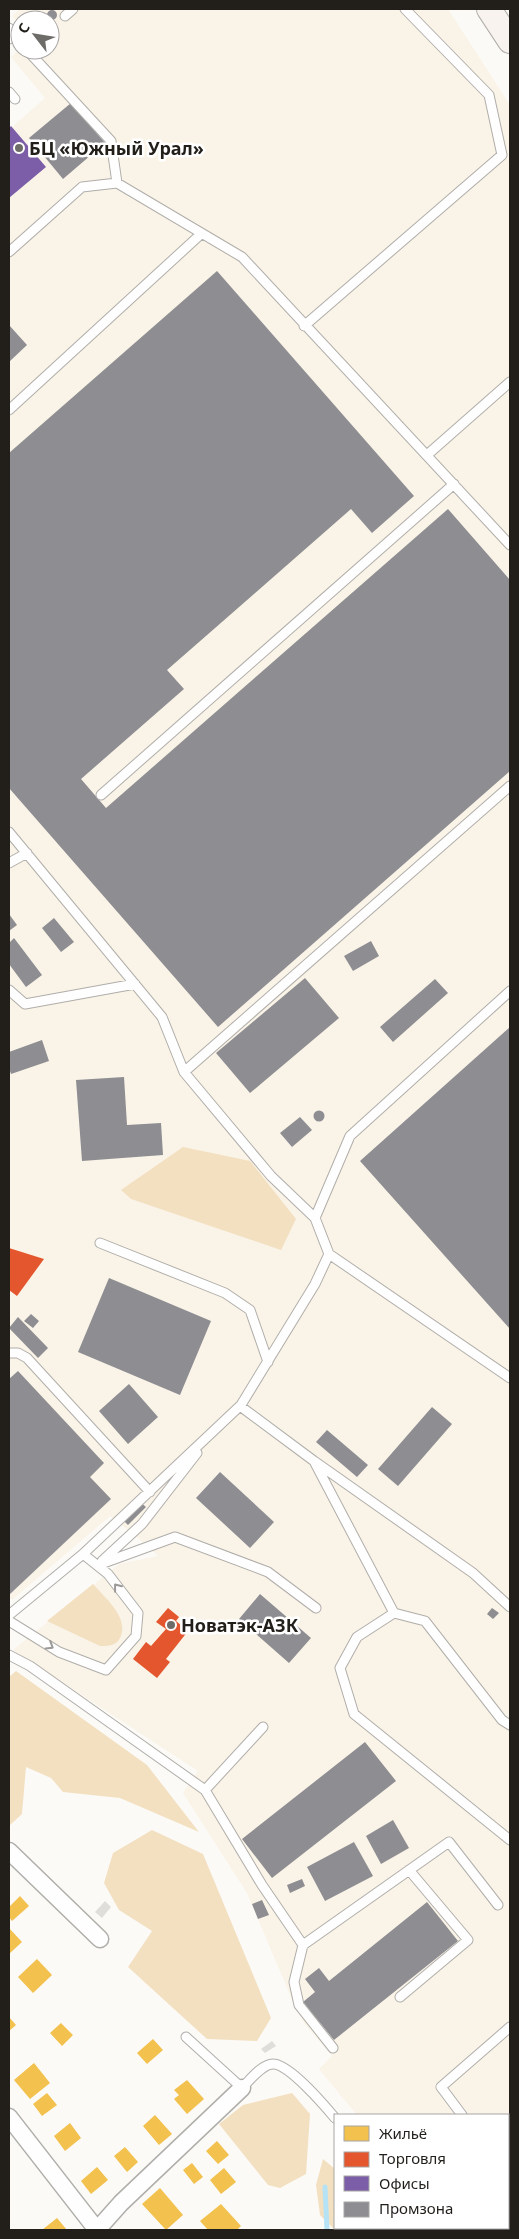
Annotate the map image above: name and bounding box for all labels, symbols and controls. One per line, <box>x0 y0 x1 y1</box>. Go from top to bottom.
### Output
north arrow <box>10 10 60 60</box>
text: С <box>13 19 34 37</box>
place label: БЦ «Южный Урал» <box>29 136 204 160</box>
marker: БЦ «Южный Урал» <box>13 142 25 154</box>
one-way arrow <box>115 1584 123 1593</box>
place label: Новатэк-АЗК <box>181 1613 299 1637</box>
marker: Новатэк-АЗК <box>165 1619 177 1631</box>
one-way arrow <box>45 1640 54 1650</box>
legend <box>334 2114 509 2229</box>
text: Жильё <box>379 2123 427 2143</box>
text: Торговля <box>379 2148 446 2168</box>
text: Офисы <box>379 2173 430 2193</box>
text: Промзона <box>379 2198 453 2218</box>

